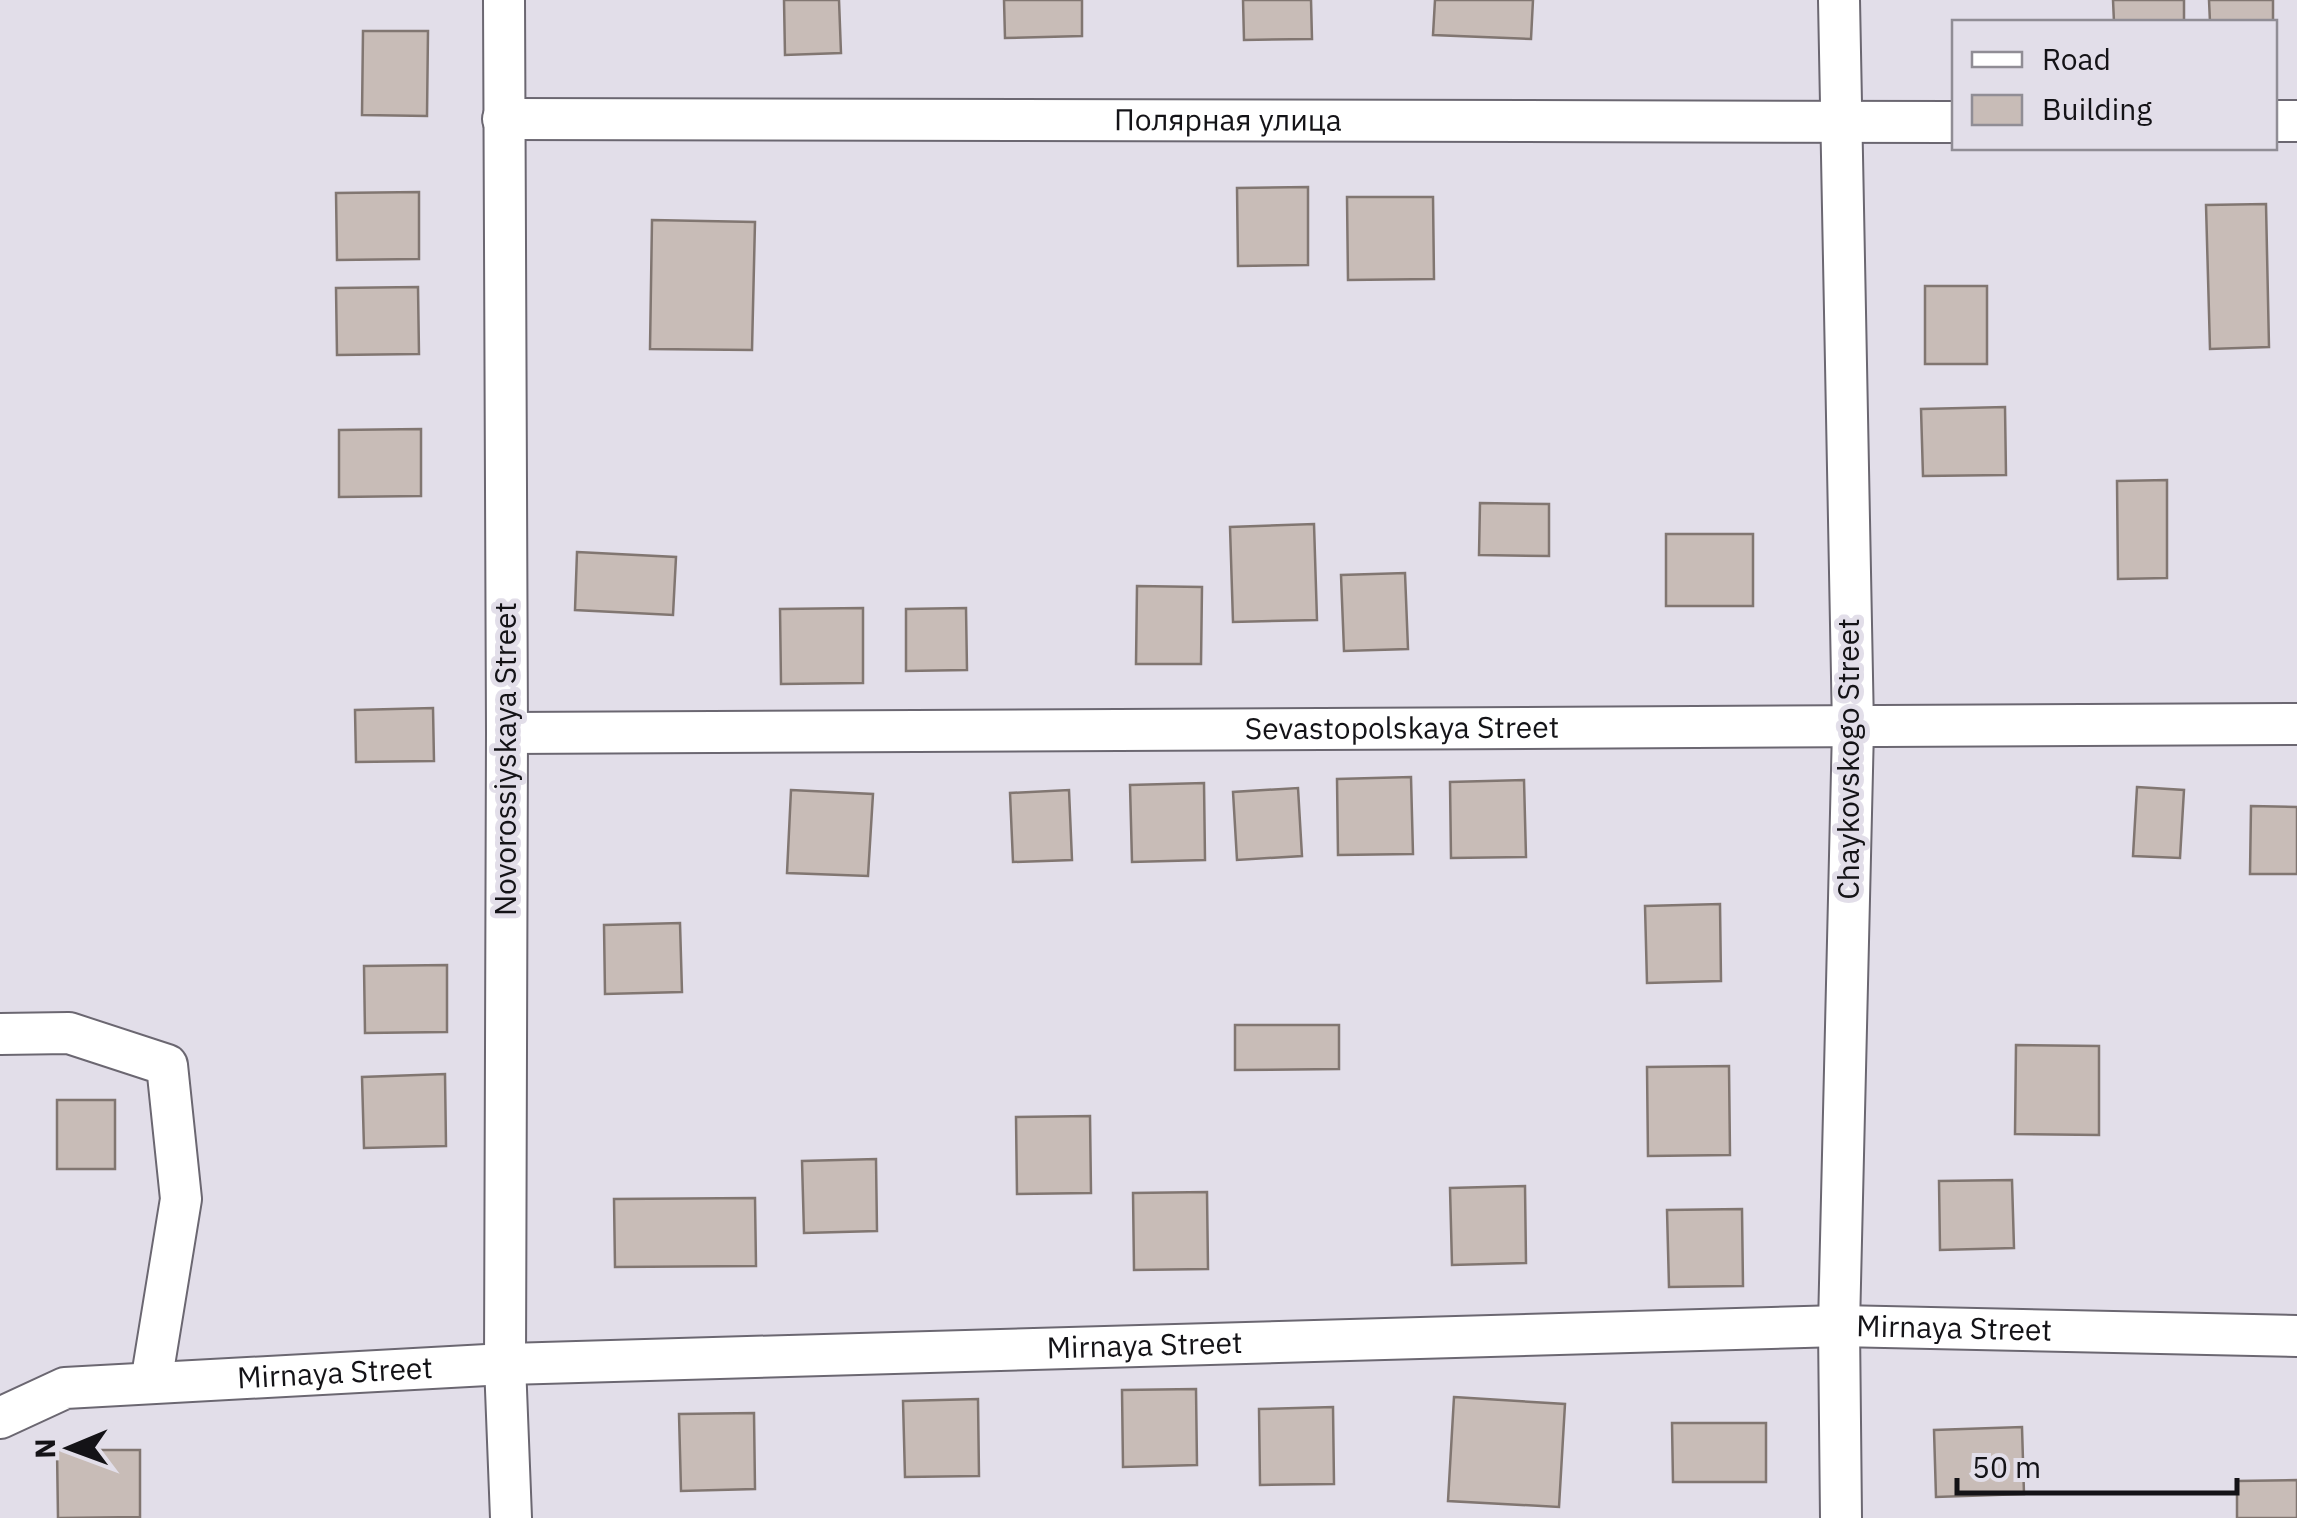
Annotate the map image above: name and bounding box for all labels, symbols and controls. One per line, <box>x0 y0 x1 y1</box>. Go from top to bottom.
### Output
legend <box>1952 20 2277 150</box>
text: Road <box>2042 39 2111 78</box>
text: Building <box>2042 89 2152 128</box>
street label: Полярная улица <box>1114 99 1342 139</box>
street label: Novorossiyskaya Street <box>485 602 524 916</box>
street label: Chaykovskogo Street <box>1828 618 1867 900</box>
street label: Sevastopolskaya Street <box>1245 707 1559 747</box>
street label: Mirnaya Street <box>1856 1305 2053 1349</box>
street label: Mirnaya Street <box>1046 1322 1243 1367</box>
street label: Mirnaya Street <box>236 1347 434 1397</box>
north arrow <box>20 1398 120 1498</box>
scale bar <box>1957 1433 2237 1495</box>
text: N <box>26 1438 63 1459</box>
text: 50 m <box>1972 1447 2041 1486</box>

